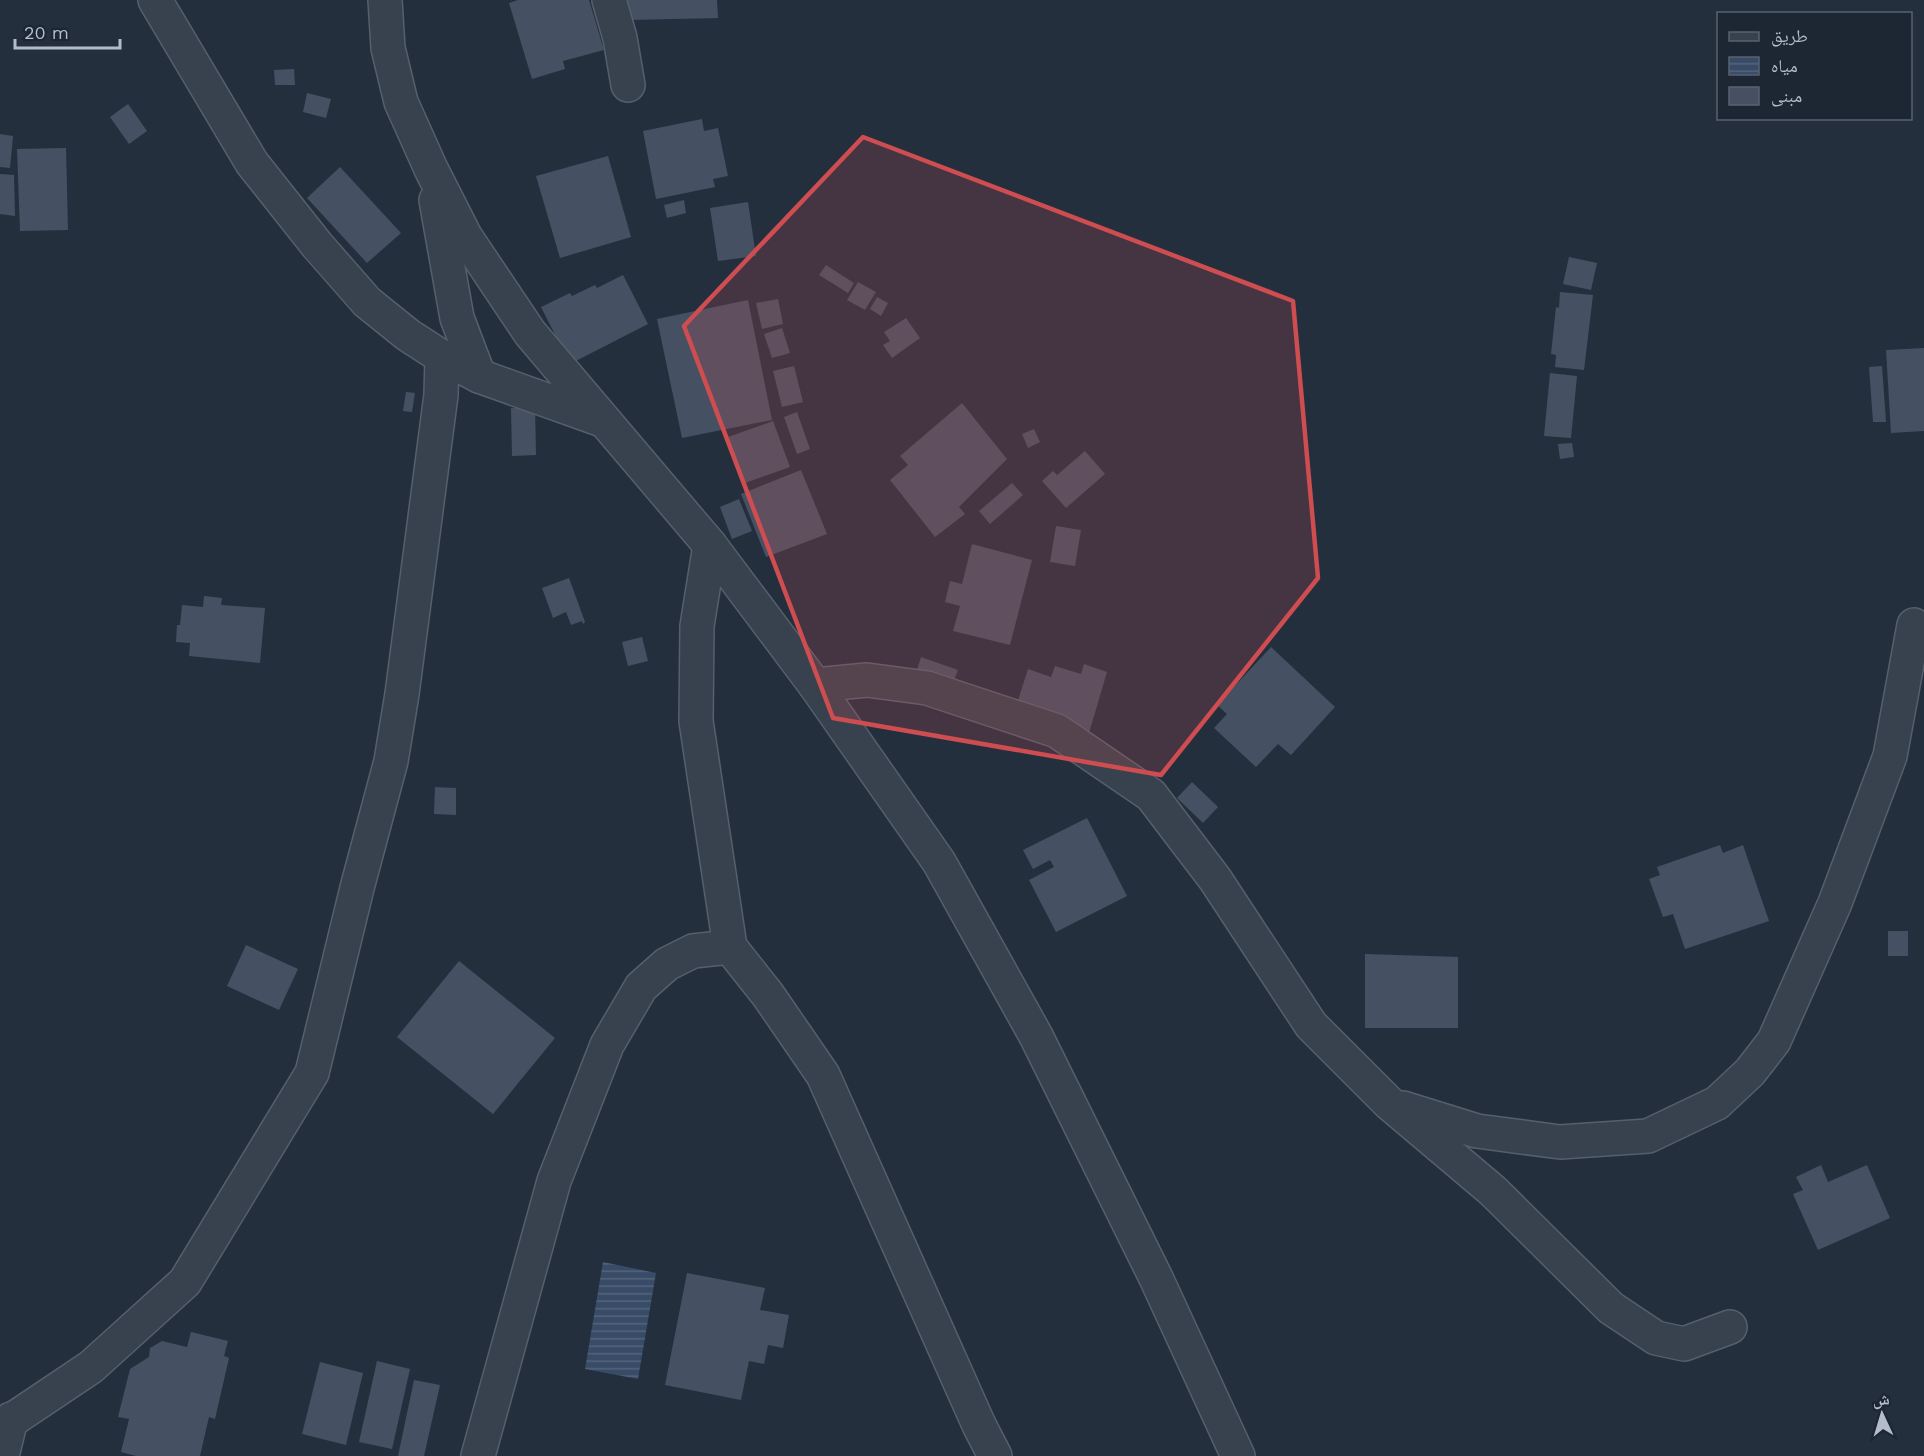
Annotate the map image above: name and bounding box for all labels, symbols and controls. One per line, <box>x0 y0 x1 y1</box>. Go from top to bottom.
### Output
scale bar <box>15 12 120 50</box>
legend <box>1717 12 1912 120</box>
text: 20 m <box>24 22 69 43</box>
text: طريق <box>1771 25 1808 47</box>
text: مياه <box>1771 55 1798 76</box>
text: مبنى <box>1771 85 1802 107</box>
north arrow <box>1852 1384 1912 1444</box>
text: ش <box>1872 1389 1890 1410</box>

